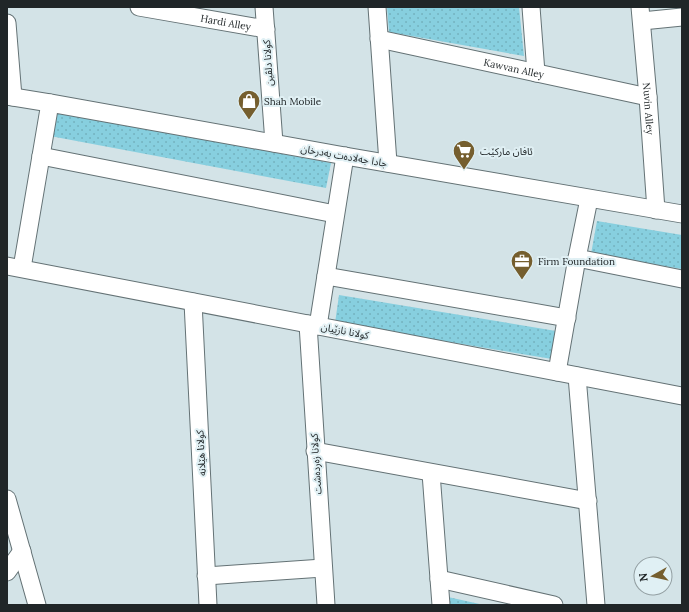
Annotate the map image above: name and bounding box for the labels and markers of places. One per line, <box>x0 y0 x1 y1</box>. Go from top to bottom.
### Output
shop icon: Shah Mobile <box>236 88 262 121</box>
place label: Shah Mobile <box>264 95 322 108</box>
supermarket icon: ئافان مارکێت <box>451 138 477 171</box>
place label: ئافان مارکێت <box>480 145 533 158</box>
office icon: Firm Foundation <box>509 248 535 281</box>
place label: Firm Foundation <box>538 255 615 268</box>

